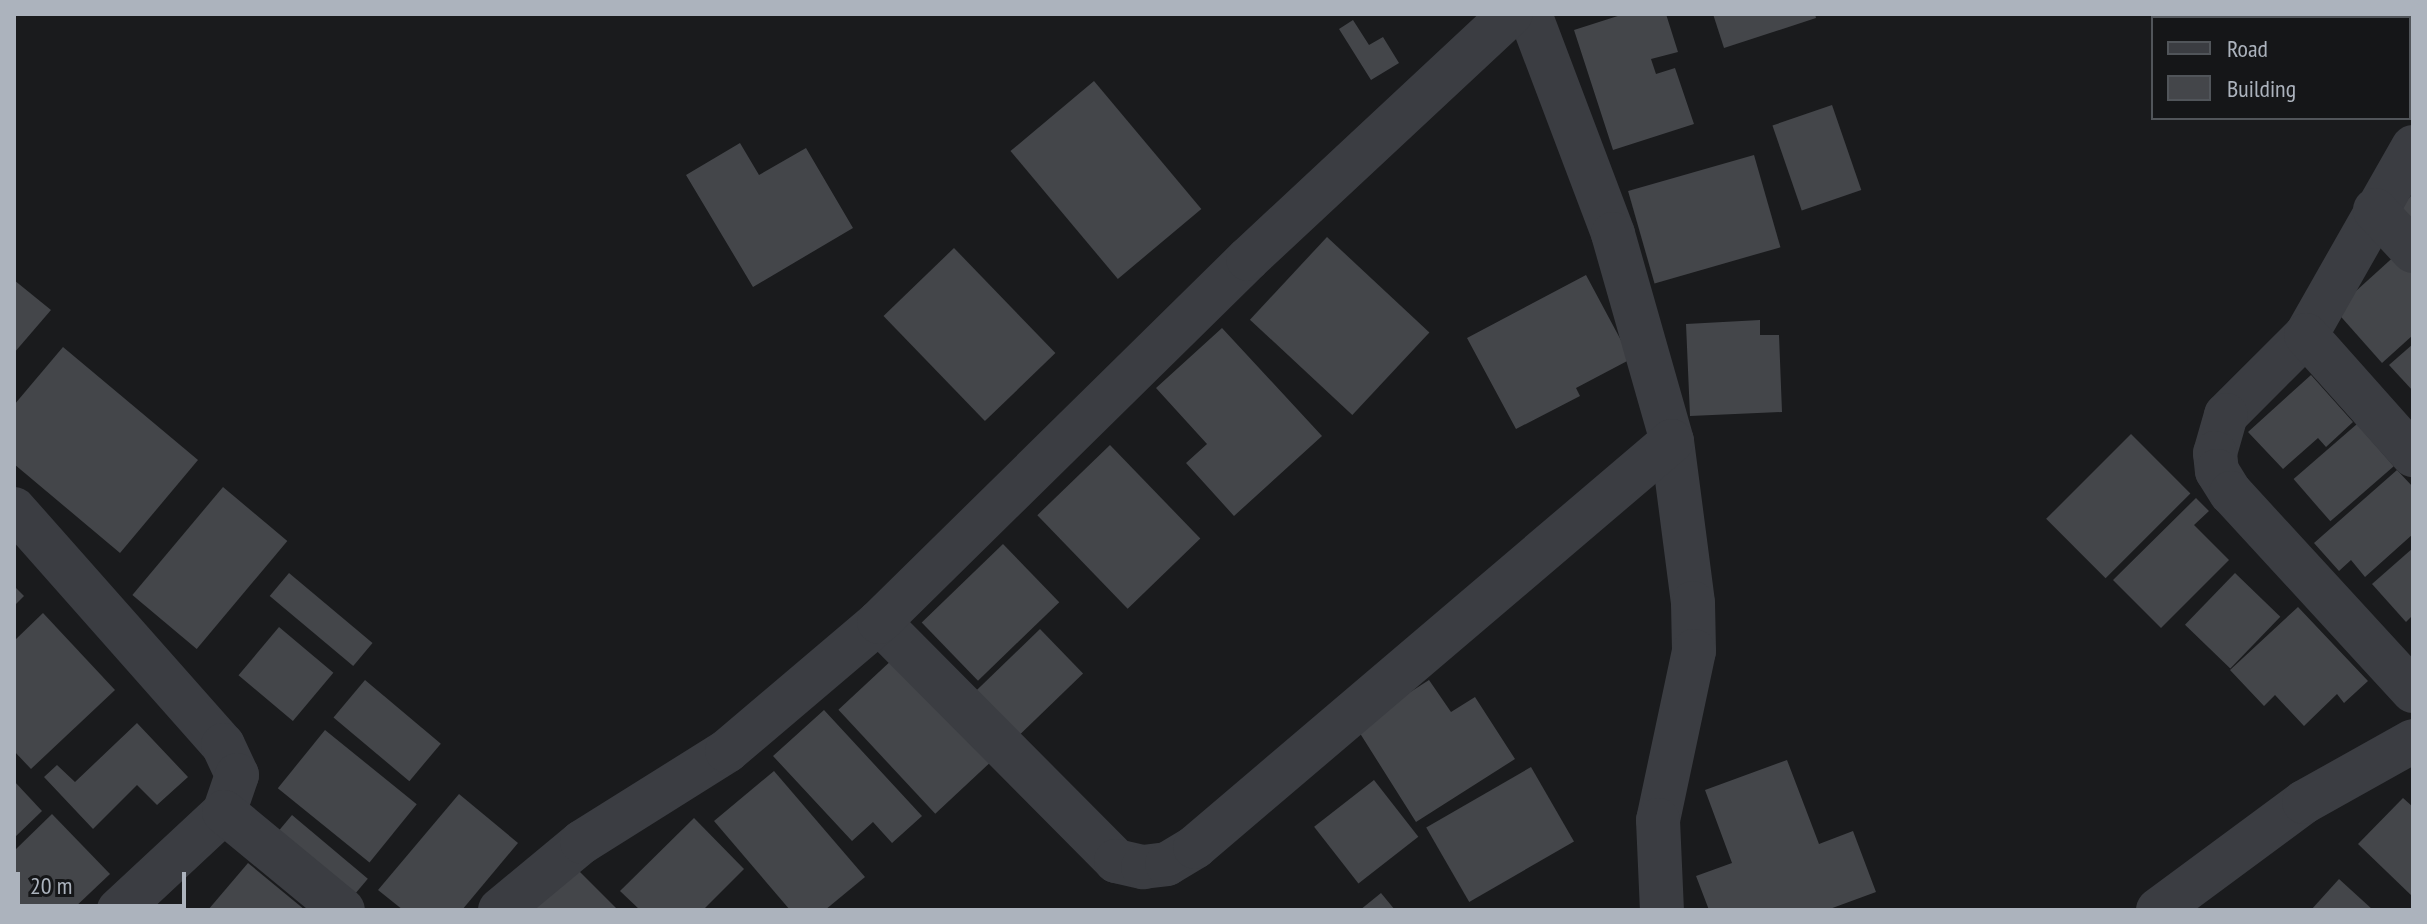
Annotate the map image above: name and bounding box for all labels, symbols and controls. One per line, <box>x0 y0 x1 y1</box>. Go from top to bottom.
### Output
legend <box>2151 16 2411 120</box>
text: Road <box>2227 33 2268 64</box>
text: Building <box>2227 73 2296 104</box>
scale bar <box>20 856 190 906</box>
text: 20 m <box>30 870 72 901</box>

